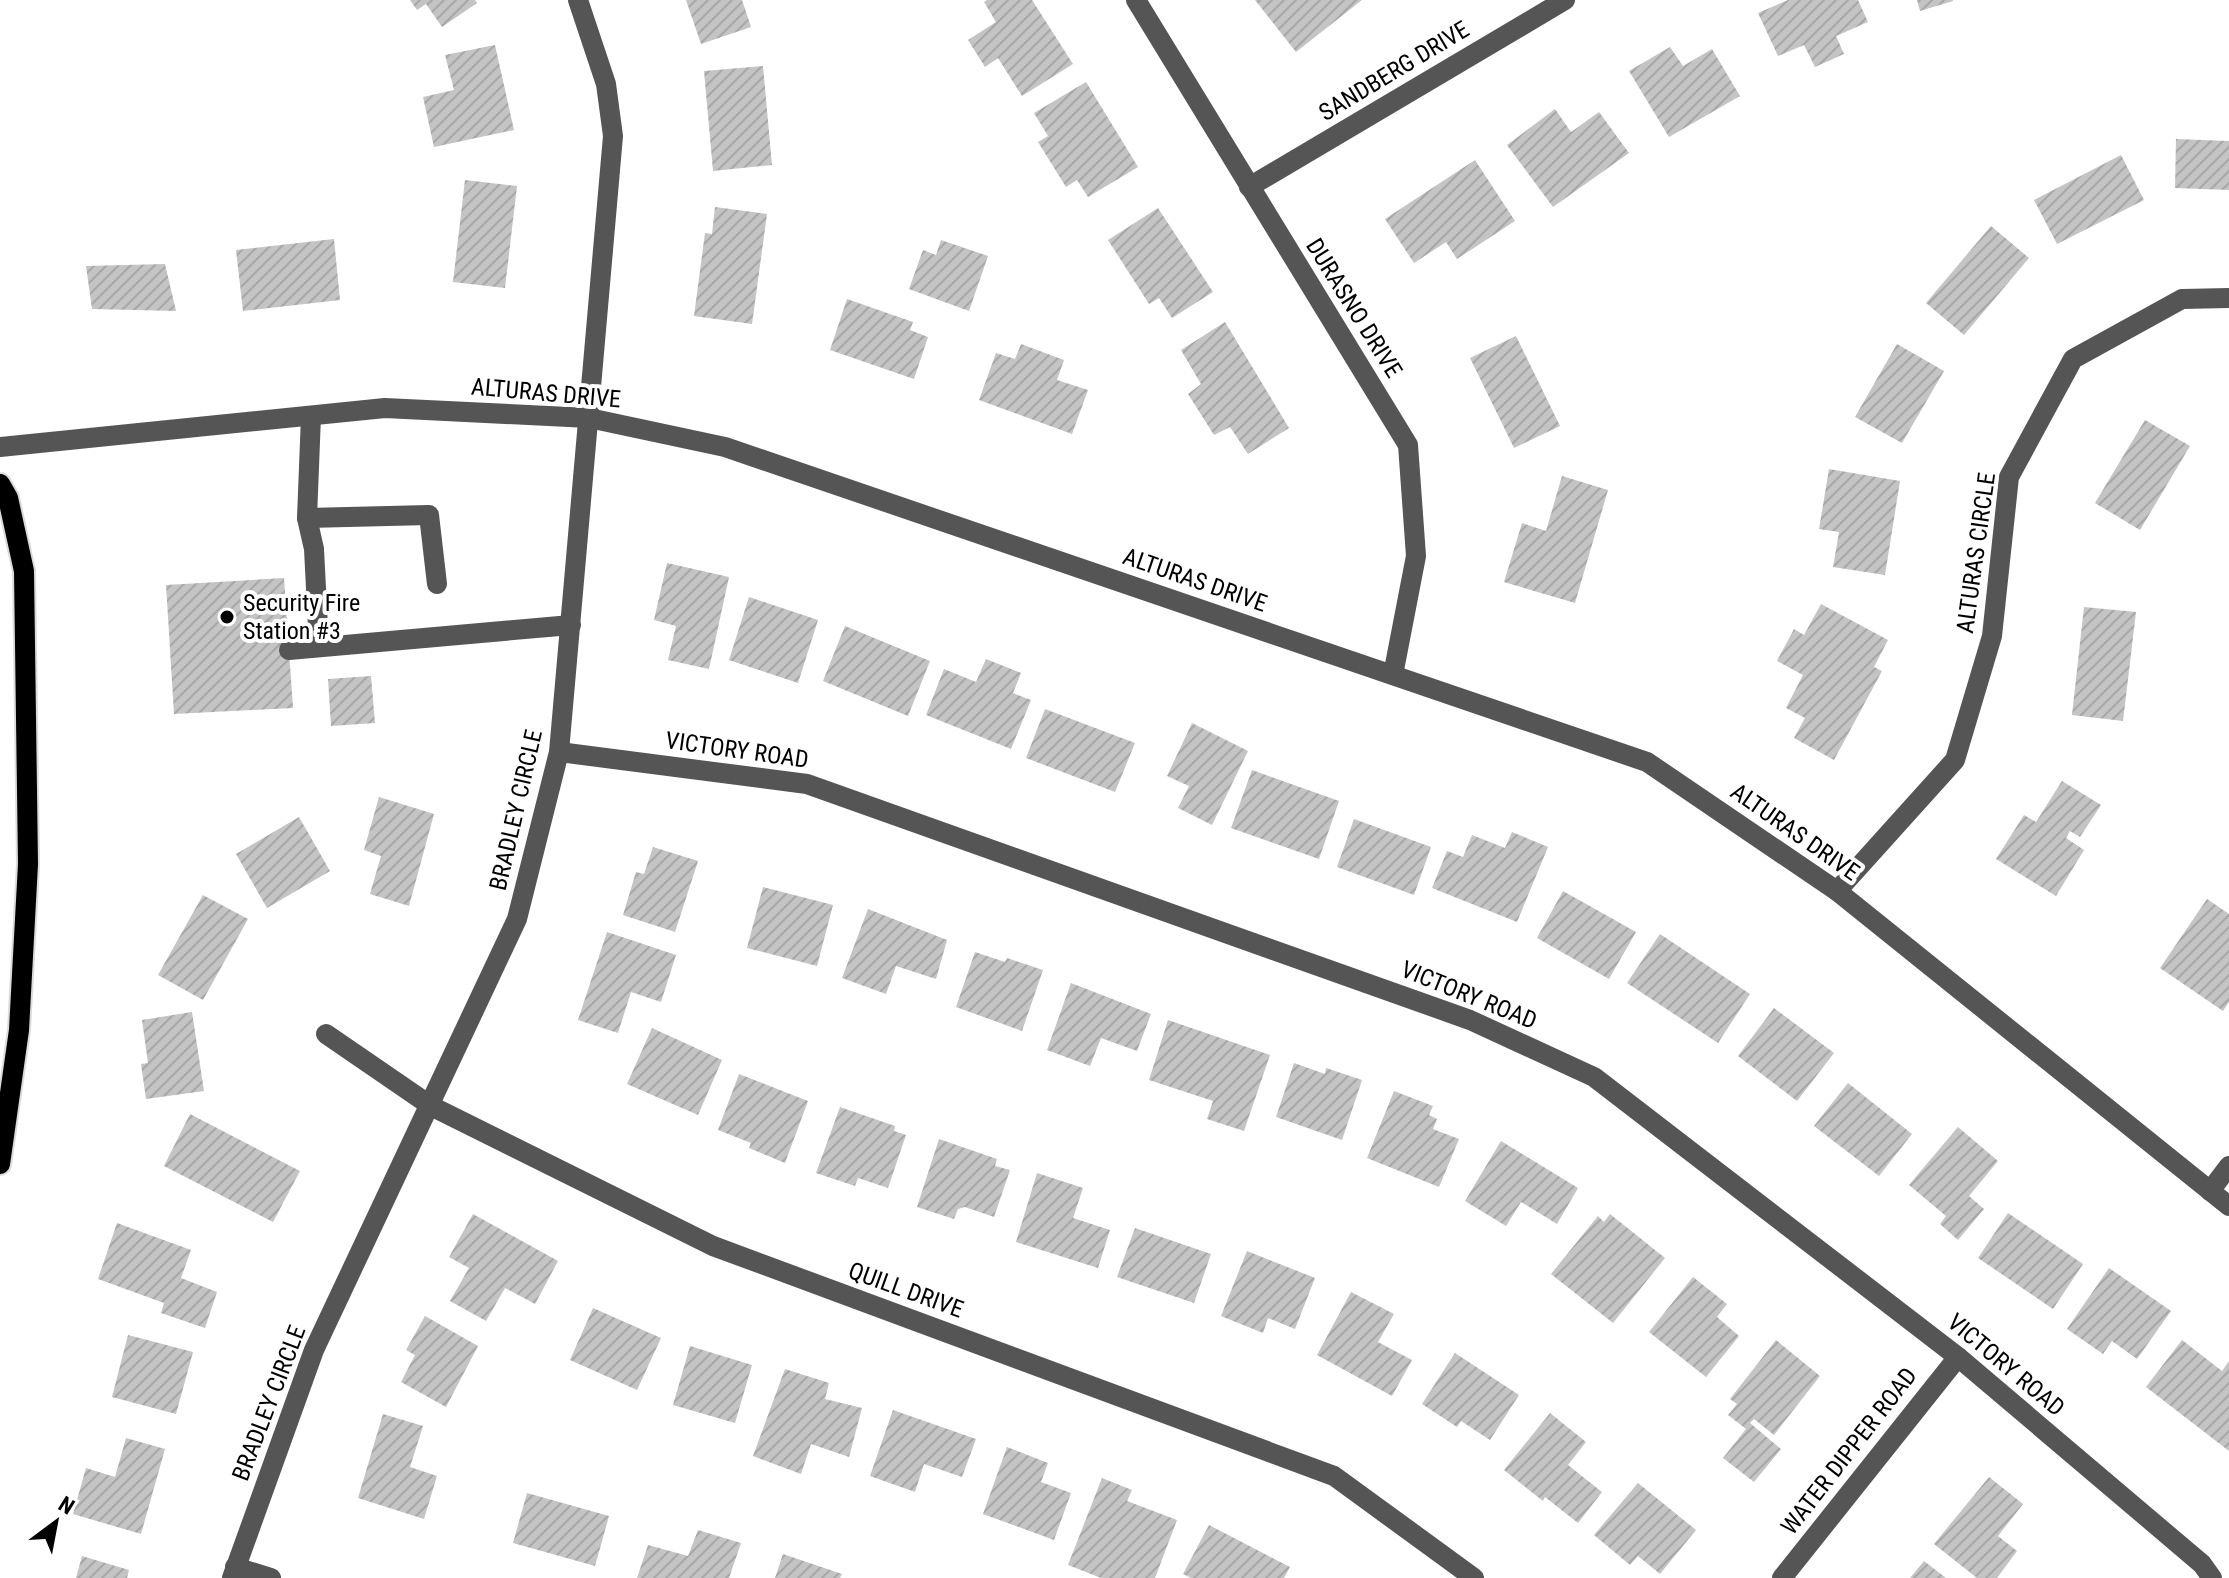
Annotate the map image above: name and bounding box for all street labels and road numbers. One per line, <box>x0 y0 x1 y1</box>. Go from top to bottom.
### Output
street label: SANDBERG DRIVE <box>1314 15 1474 127</box>
street label: DURASNO DRIVE <box>1300 233 1408 383</box>
street label: ALTURAS DRIVE <box>470 373 622 414</box>
street label: ALTURAS CIRCLE <box>1951 471 2001 635</box>
street label: ALTURAS DRIVE <box>1119 542 1271 618</box>
street label: VICTORY ROAD <box>664 726 810 774</box>
street label: BRADLEY CIRCLE <box>484 727 548 893</box>
street label: ALTURAS DRIVE <box>1725 777 1865 887</box>
street label: VICTORY ROAD <box>1397 955 1541 1035</box>
street label: QUILL DRIVE <box>845 1256 967 1324</box>
street label: VICTORY ROAD <box>1942 1308 2070 1422</box>
street label: BRADLEY CIRCLE <box>227 1321 312 1485</box>
street label: WATER DIPPER ROAD <box>1775 1362 1923 1540</box>

